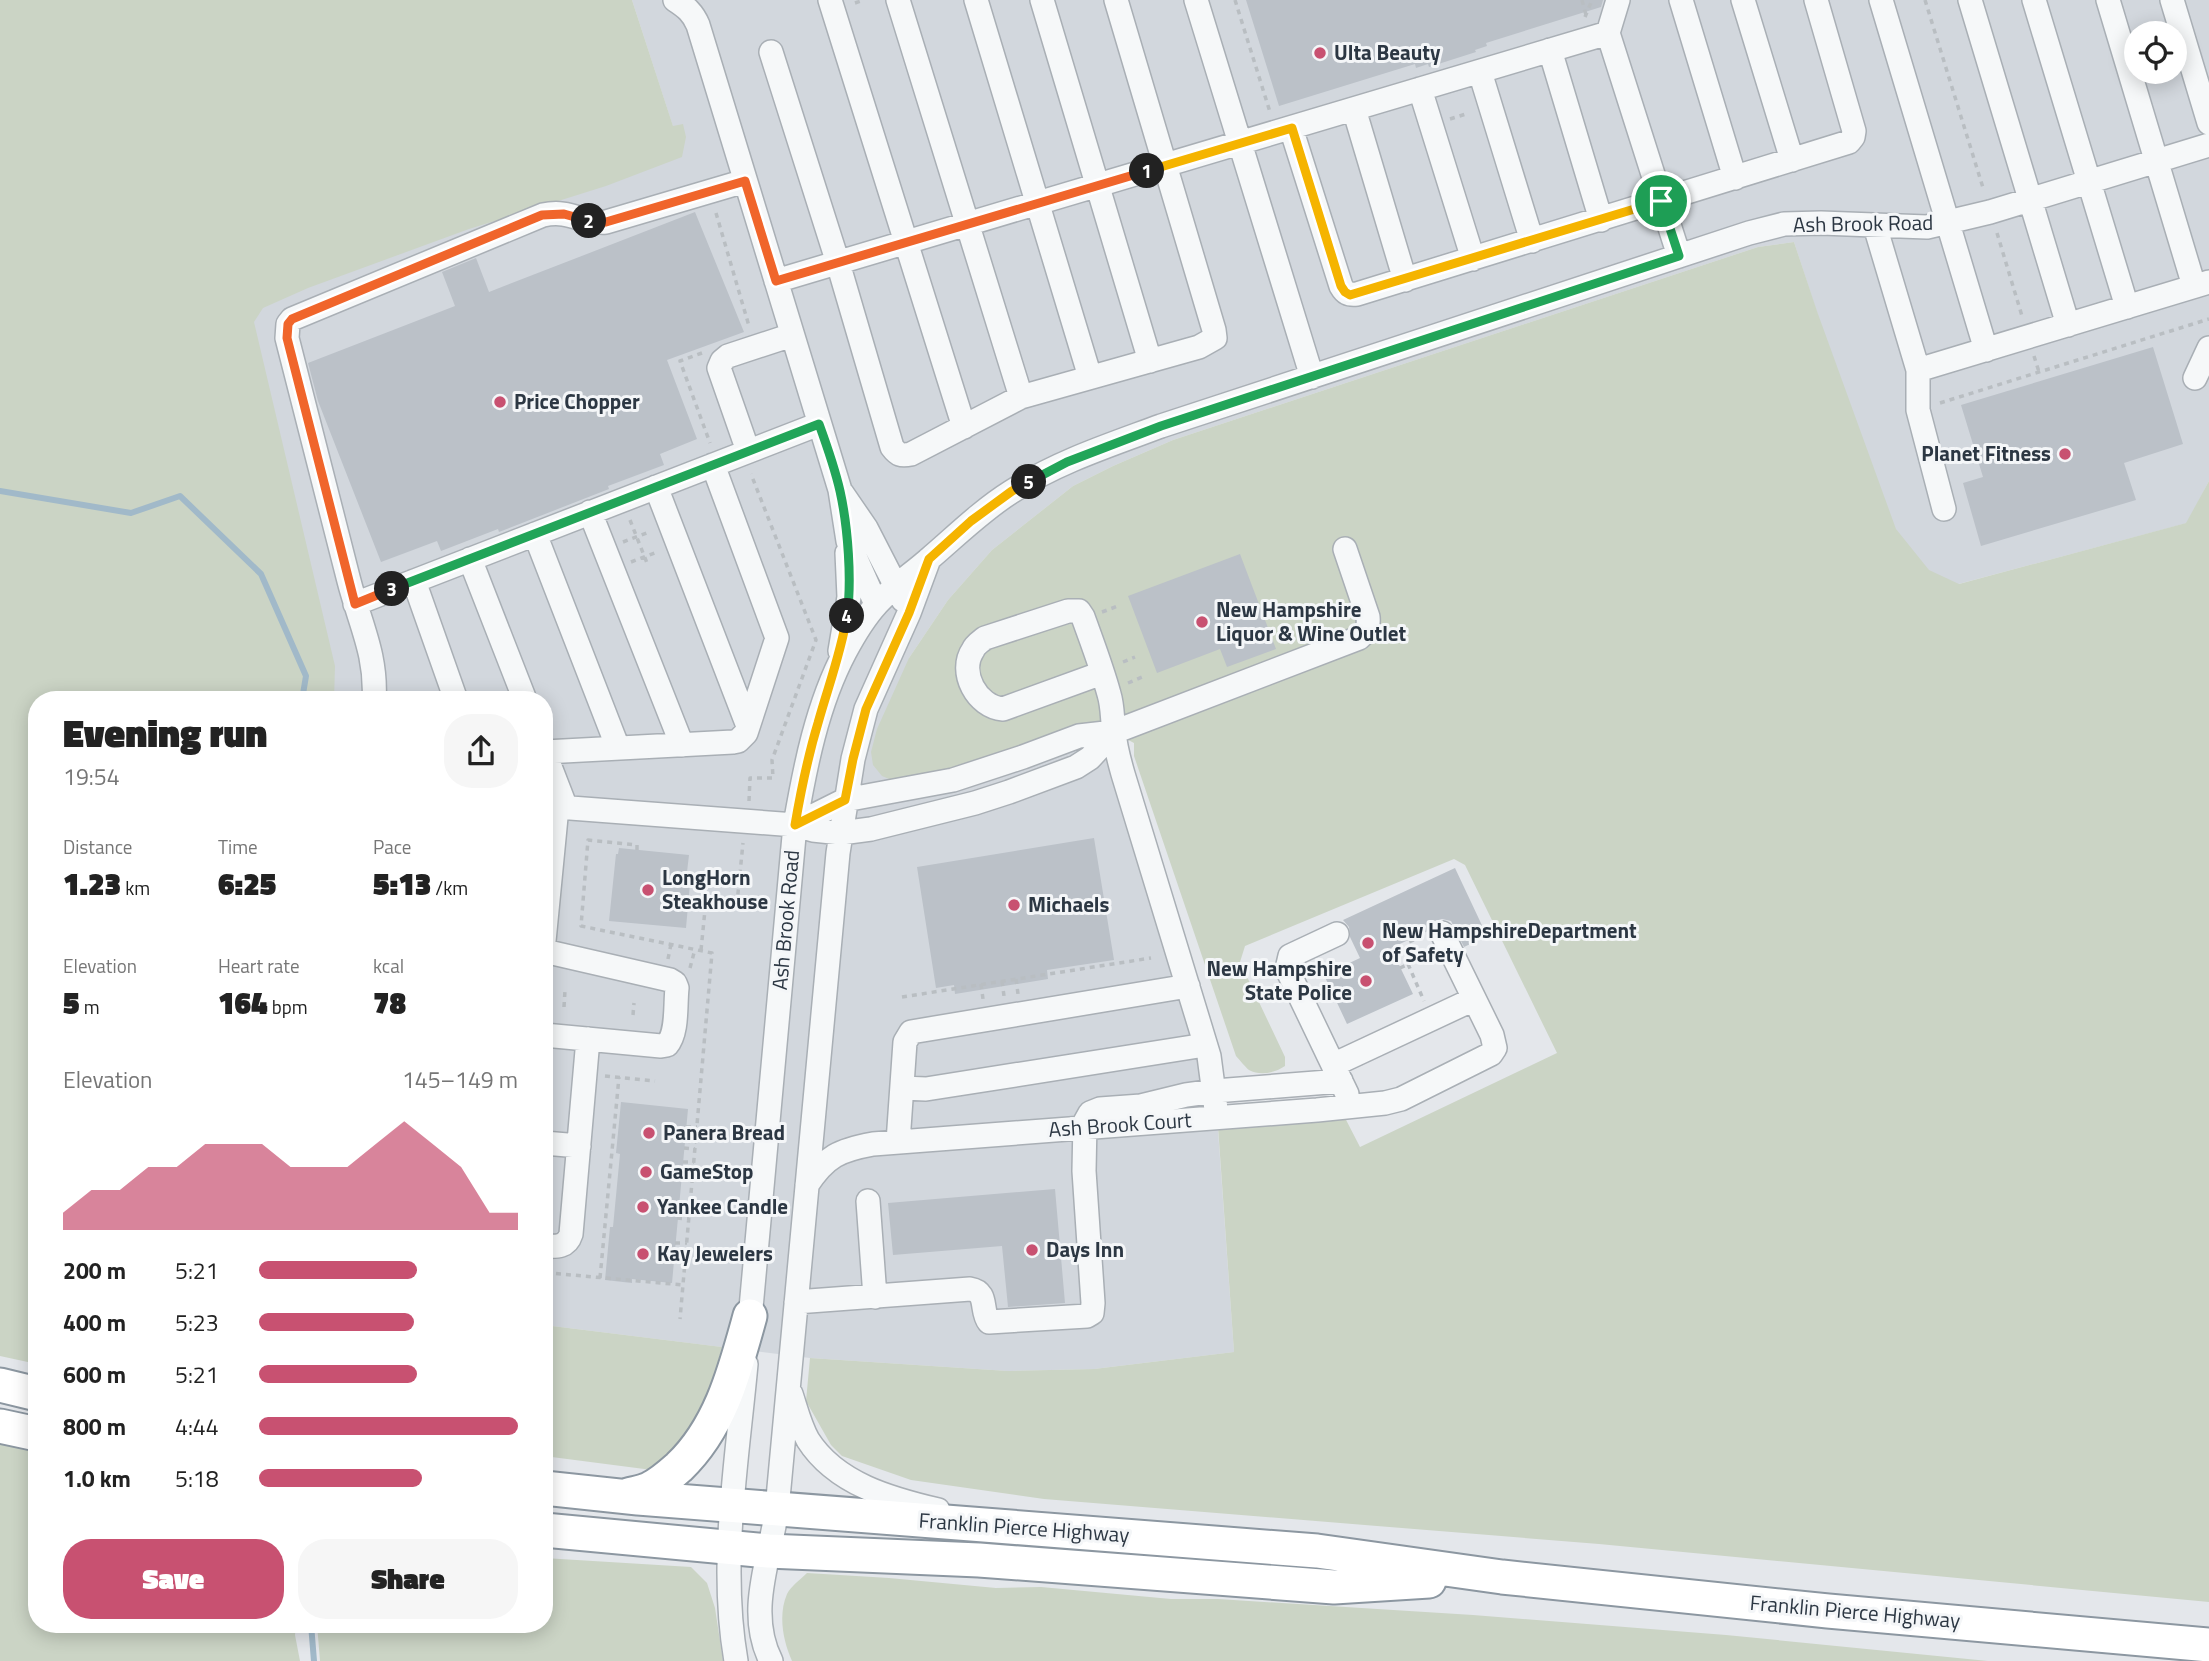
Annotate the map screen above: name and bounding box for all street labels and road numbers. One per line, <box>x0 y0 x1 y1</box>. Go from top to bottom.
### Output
street label: Ash Brook Road <box>1792 206 1934 240</box>
street label: Ash Brook Road <box>763 849 807 991</box>
street label: Ash Brook Court <box>1047 1103 1193 1145</box>
street label: Franklin Pierce Highway <box>918 1504 1131 1550</box>
street label: Franklin Pierce Highway <box>1748 1586 1962 1636</box>

